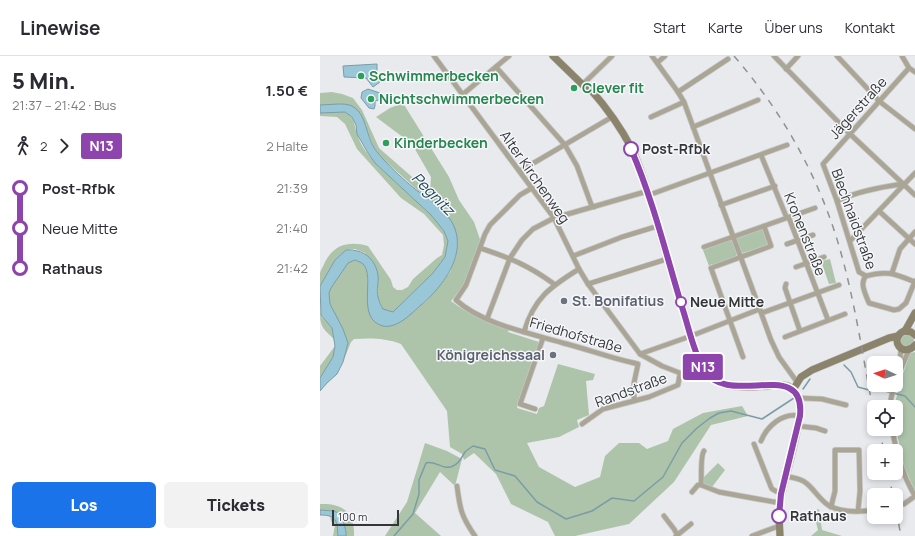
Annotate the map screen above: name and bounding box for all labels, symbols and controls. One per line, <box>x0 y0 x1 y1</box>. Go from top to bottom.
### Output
text: Linewise <box>20 15 101 41</box>
text: Start <box>653 18 686 37</box>
text: Karte <box>708 18 743 37</box>
text: Über uns <box>765 18 823 37</box>
text: Kontakt <box>845 18 895 37</box>
text: 5 Min. <box>12 66 76 96</box>
place label: Schwimmerbecken <box>369 66 499 85</box>
marker: Schwimmerbecken <box>356 71 366 81</box>
street label: Jägerstraße <box>825 72 891 143</box>
place label: Clever fit <box>582 78 644 97</box>
text: 1.50 € <box>266 80 308 101</box>
marker: Clever fit <box>569 83 579 93</box>
place label: Nichtschwimmerbecken <box>379 89 544 108</box>
marker: Nichtschwimmerbecken <box>366 94 376 104</box>
text: 21:37 – 21:42 · Bus <box>12 96 116 114</box>
street label: Alter Kirchenweg <box>496 127 575 227</box>
place label: Kinderbecken <box>394 133 488 152</box>
icon: walk <box>12 135 34 157</box>
icon: forward <box>53 135 75 157</box>
text: N13 <box>89 136 114 155</box>
text: 2 <box>40 137 47 155</box>
text: 2 Halte <box>266 137 308 155</box>
marker: Kinderbecken <box>381 138 391 148</box>
place label: Post-Rfbk <box>642 139 710 158</box>
marker: Post-Rfbk <box>623 141 639 157</box>
street label: Blechhaidstraße <box>827 166 881 272</box>
water label: Pegnitz <box>407 167 461 221</box>
text: Post-Rfbk <box>42 178 115 199</box>
text: 21:39 <box>276 179 308 197</box>
street label: Kronenstraße <box>780 189 831 278</box>
text: Neue Mitte <box>42 218 118 239</box>
text: 21:40 <box>276 219 308 237</box>
text: Rathaus <box>42 258 103 279</box>
text: 21:42 <box>277 259 308 277</box>
place label: St. Bonifatius <box>572 291 664 310</box>
place label: Neue Mitte <box>690 292 764 311</box>
marker: St. Bonifatius <box>559 296 569 306</box>
marker: Neue Mitte <box>675 296 687 308</box>
street label: Friedhofstraße <box>528 312 625 357</box>
place label: Königreichssaal <box>437 345 545 364</box>
marker: Königreichssaal <box>548 350 558 360</box>
line badge: N13 <box>680 354 726 380</box>
north arrow <box>867 356 903 392</box>
map controls <box>867 356 903 524</box>
text: N13 <box>691 357 715 376</box>
street label: Randstraße <box>592 368 669 411</box>
button: locate <box>867 400 903 436</box>
button: + <box>867 444 903 480</box>
button: Los <box>12 482 156 528</box>
button: Tickets <box>164 482 308 528</box>
button: − <box>867 488 903 524</box>
place label: Rathaus <box>790 506 847 525</box>
scale bar <box>332 508 399 527</box>
marker: Rathaus <box>771 508 787 524</box>
text: 100 m <box>338 509 367 524</box>

